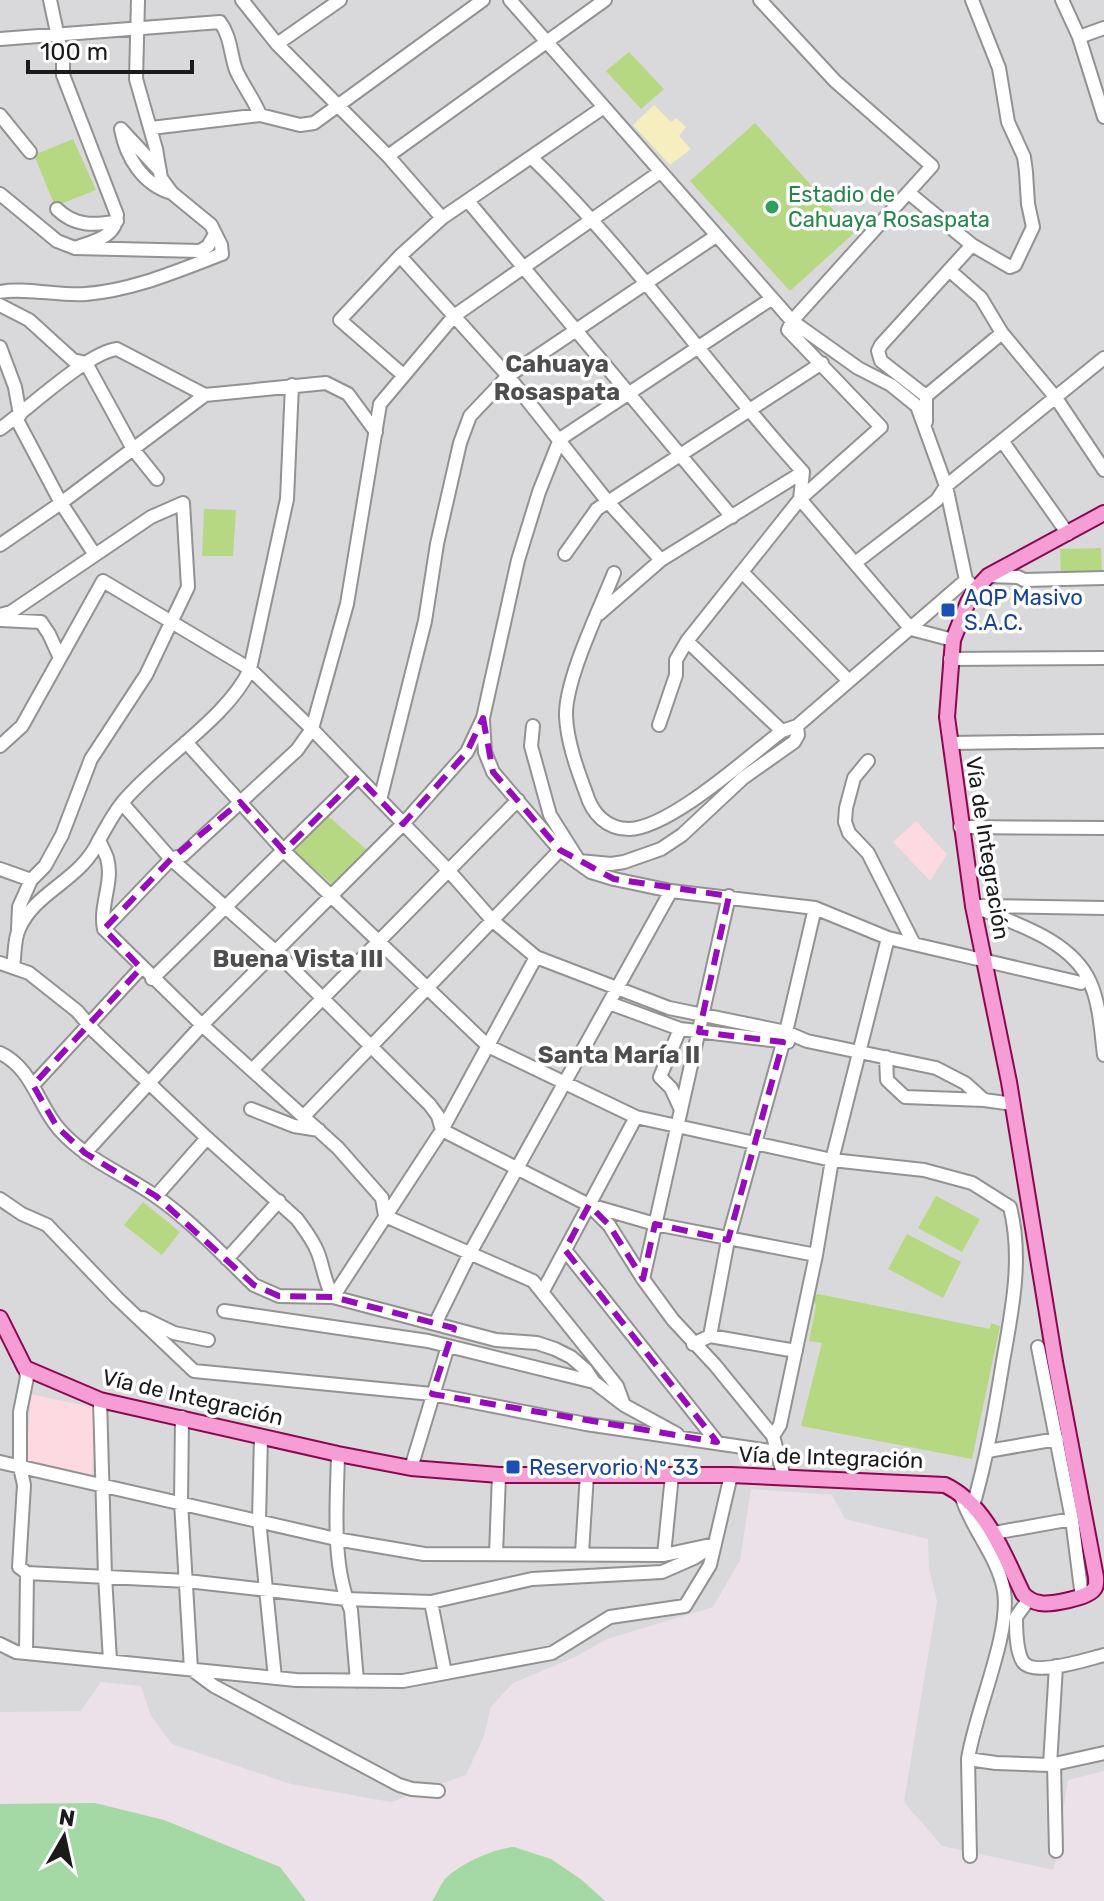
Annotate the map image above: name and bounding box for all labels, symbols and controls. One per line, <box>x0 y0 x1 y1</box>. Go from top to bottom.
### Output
scale bar <box>28 24 192 74</box>
text: 100 m <box>40 38 108 66</box>
place label: Estadio de Cahuaya Rosaspata <box>788 181 990 233</box>
marker: Estadio de Cahuaya Rosaspata <box>763 198 781 216</box>
district label: Cahuaya Rosaspata <box>494 350 620 406</box>
place label: AQP Masivo S.A.C. <box>964 584 1083 636</box>
marker: AQP Masivo S.A.C. <box>939 601 957 619</box>
street label: Vía de Integración <box>960 755 1015 942</box>
district label: Buena Vista III <box>213 945 383 973</box>
district label: Santa María II <box>538 1041 700 1069</box>
street label: Vía de Integración <box>100 1364 286 1431</box>
street label: Vía de Integración <box>738 1441 924 1474</box>
place label: Reservorio Nº 33 <box>529 1454 699 1481</box>
marker: Reservorio Nº 33 <box>504 1458 522 1476</box>
north arrow <box>24 1797 104 1877</box>
text: N <box>57 1803 77 1832</box>

